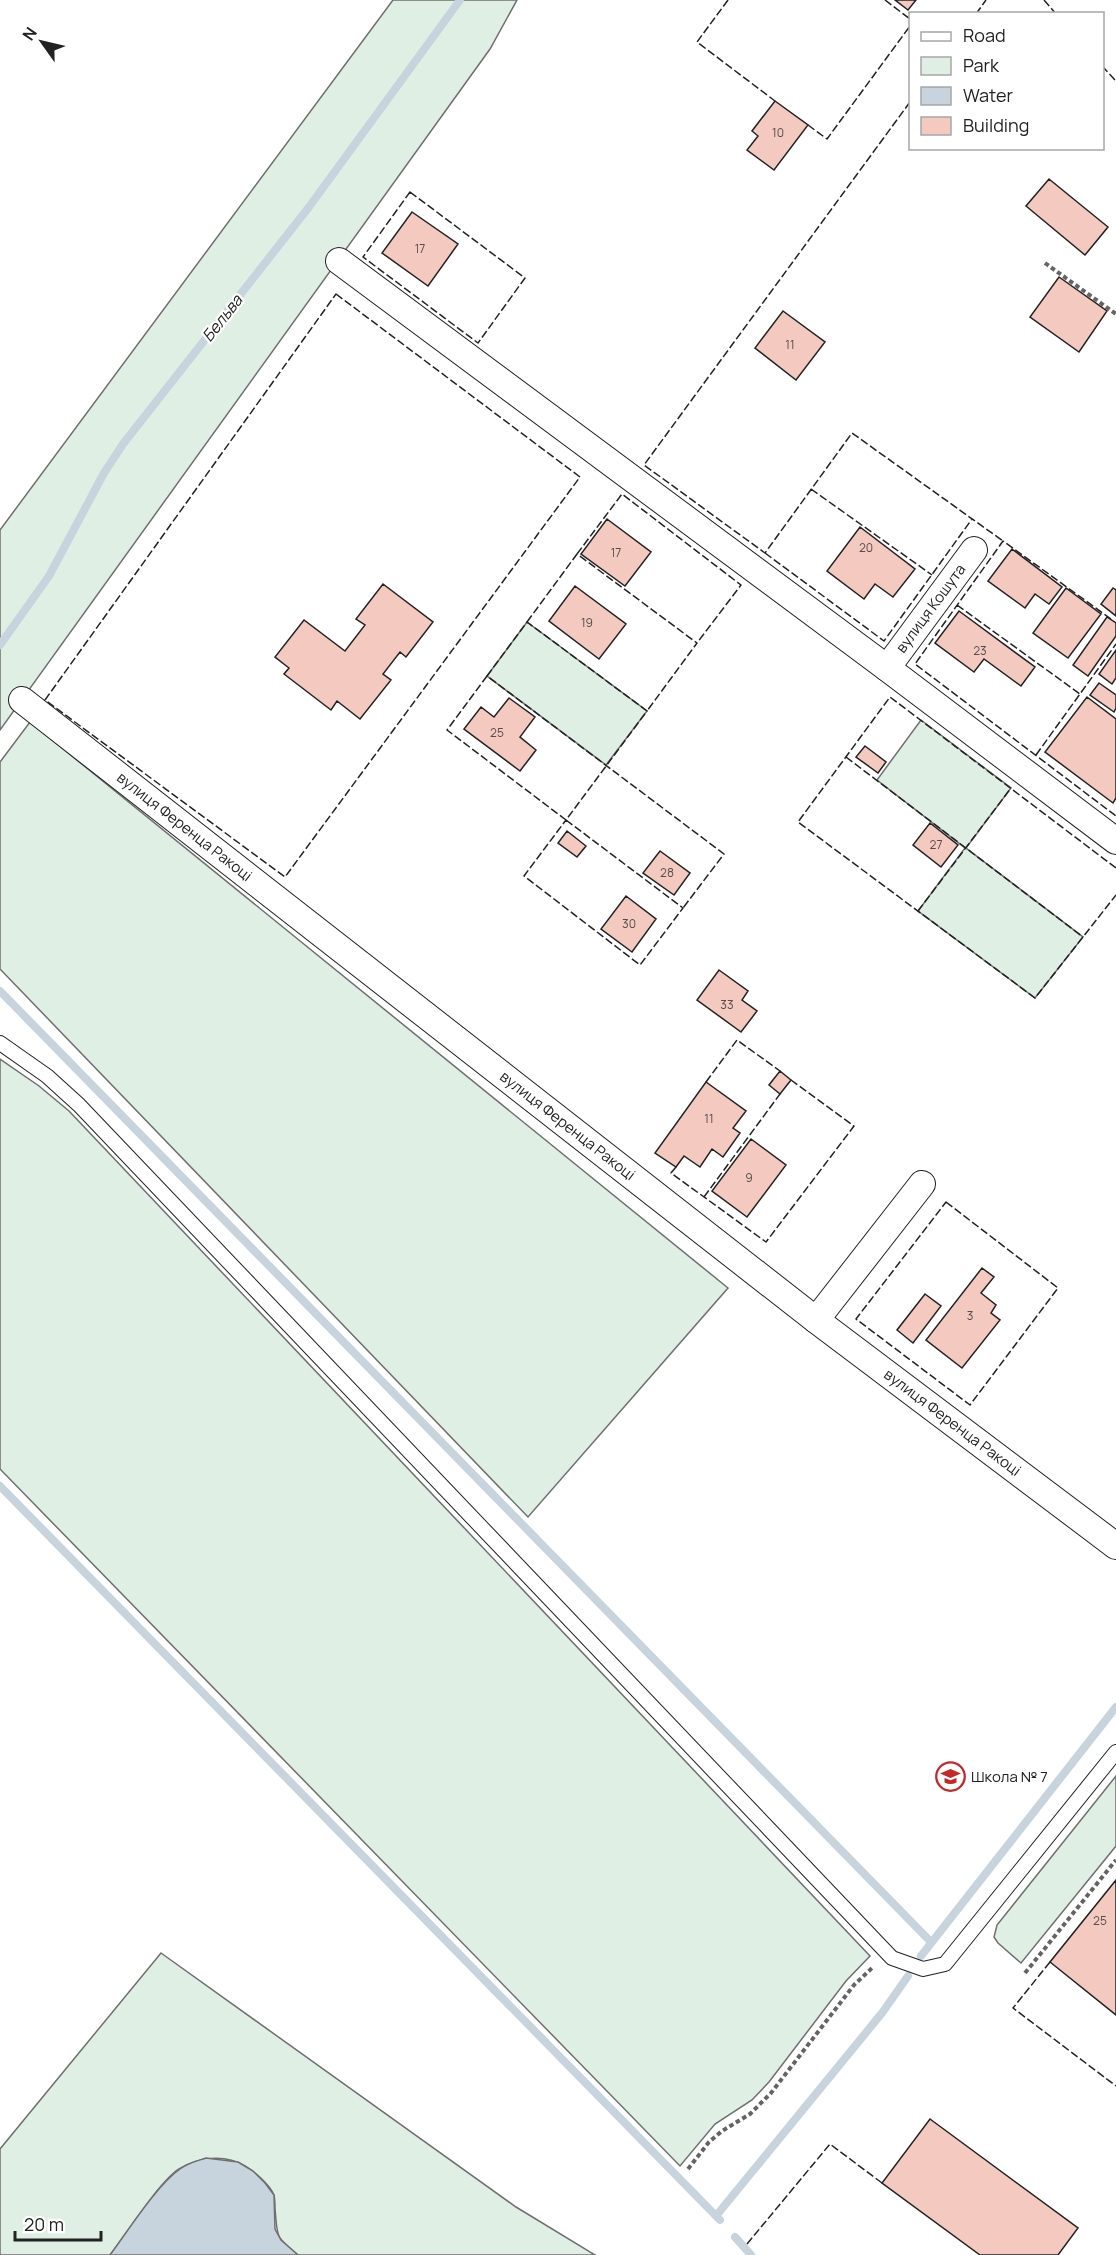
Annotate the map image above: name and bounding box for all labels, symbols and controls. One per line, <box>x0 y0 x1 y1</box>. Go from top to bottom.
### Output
north arrow <box>12 12 72 72</box>
legend <box>909 12 1104 150</box>
text: N <box>17 23 42 45</box>
text: Road <box>963 23 1006 47</box>
text: Park <box>963 53 1000 77</box>
text: Water <box>963 83 1013 107</box>
text: Building <box>963 113 1029 137</box>
house number: 10 <box>772 124 784 141</box>
house number: 17 <box>415 240 425 257</box>
water label: Бельва <box>197 289 248 346</box>
house number: 11 <box>785 336 795 353</box>
house number: 20 <box>859 539 873 556</box>
house number: 17 <box>611 544 621 561</box>
street label: вулиця Кошута <box>891 559 970 657</box>
house number: 19 <box>581 614 593 631</box>
house number: 23 <box>973 642 987 659</box>
house number: 25 <box>490 724 504 741</box>
street label: вулиця Ференца Ракоці <box>113 767 257 886</box>
house number: 27 <box>930 836 942 853</box>
house number: 28 <box>660 864 674 881</box>
house number: 30 <box>622 915 636 932</box>
house number: 33 <box>720 996 734 1013</box>
street label: вулиця Ференца Ракоці <box>496 1066 640 1185</box>
house number: 11 <box>704 1110 714 1127</box>
house number: 9 <box>745 1169 753 1186</box>
house number: 3 <box>967 1307 973 1324</box>
street label: вулиця Ференца Ракоці <box>880 1364 1025 1481</box>
school or university icon: Школа № 7 <box>934 1761 966 1793</box>
place label: Школа № 7 <box>971 1766 1048 1787</box>
house number: 25 <box>1093 1912 1107 1929</box>
scale bar <box>15 2204 100 2242</box>
text: 20 m <box>24 2212 64 2236</box>

